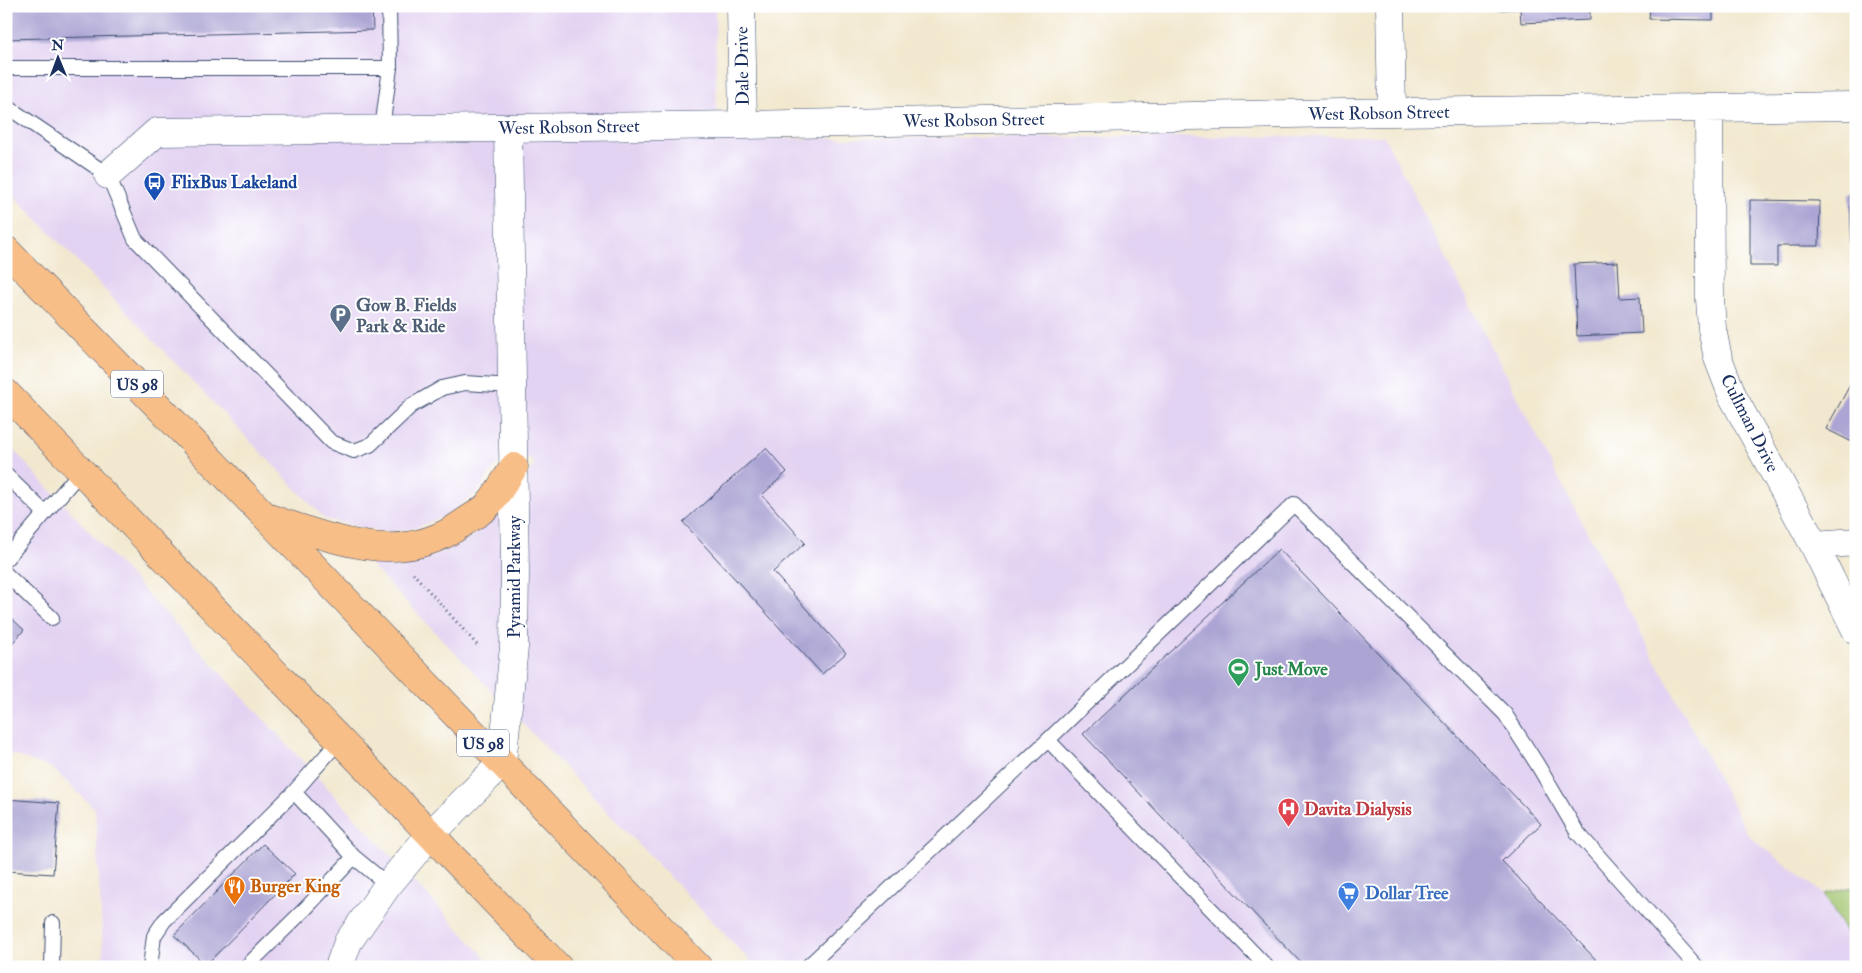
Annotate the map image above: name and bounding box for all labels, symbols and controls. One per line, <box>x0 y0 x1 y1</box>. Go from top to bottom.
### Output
street label: Dale Drive <box>730 26 755 106</box>
north arrow <box>32 32 82 82</box>
text: N <box>50 37 65 54</box>
street label: West Robson Street <box>1307 101 1450 126</box>
street label: West Robson Street <box>902 108 1045 133</box>
street label: West Robson Street <box>497 115 640 140</box>
bus stop icon: FlixBus Lakeland <box>143 170 167 201</box>
place label: FlixBus Lakeland <box>171 171 297 194</box>
place label: Gow B. Fields Park & Ride <box>356 294 456 338</box>
parking icon: Gow B. Fields Park & Ride <box>328 303 352 334</box>
road number: US 98 <box>111 370 163 398</box>
street label: Cullman Drive <box>1715 370 1784 477</box>
street label: Pyramid Parkway <box>503 515 526 638</box>
sports icon: Just Move <box>1227 657 1251 688</box>
place label: Just Move <box>1254 658 1328 681</box>
road number: US 98 <box>457 730 509 756</box>
hospital icon: Davita Dialysis <box>1276 797 1300 828</box>
place label: Davita Dialysis <box>1304 798 1412 821</box>
restaurant icon: Burger King <box>222 874 246 905</box>
place label: Burger King <box>250 875 341 898</box>
supermarket icon: Dollar Tree <box>1337 881 1361 912</box>
place label: Dollar Tree <box>1365 882 1449 905</box>

